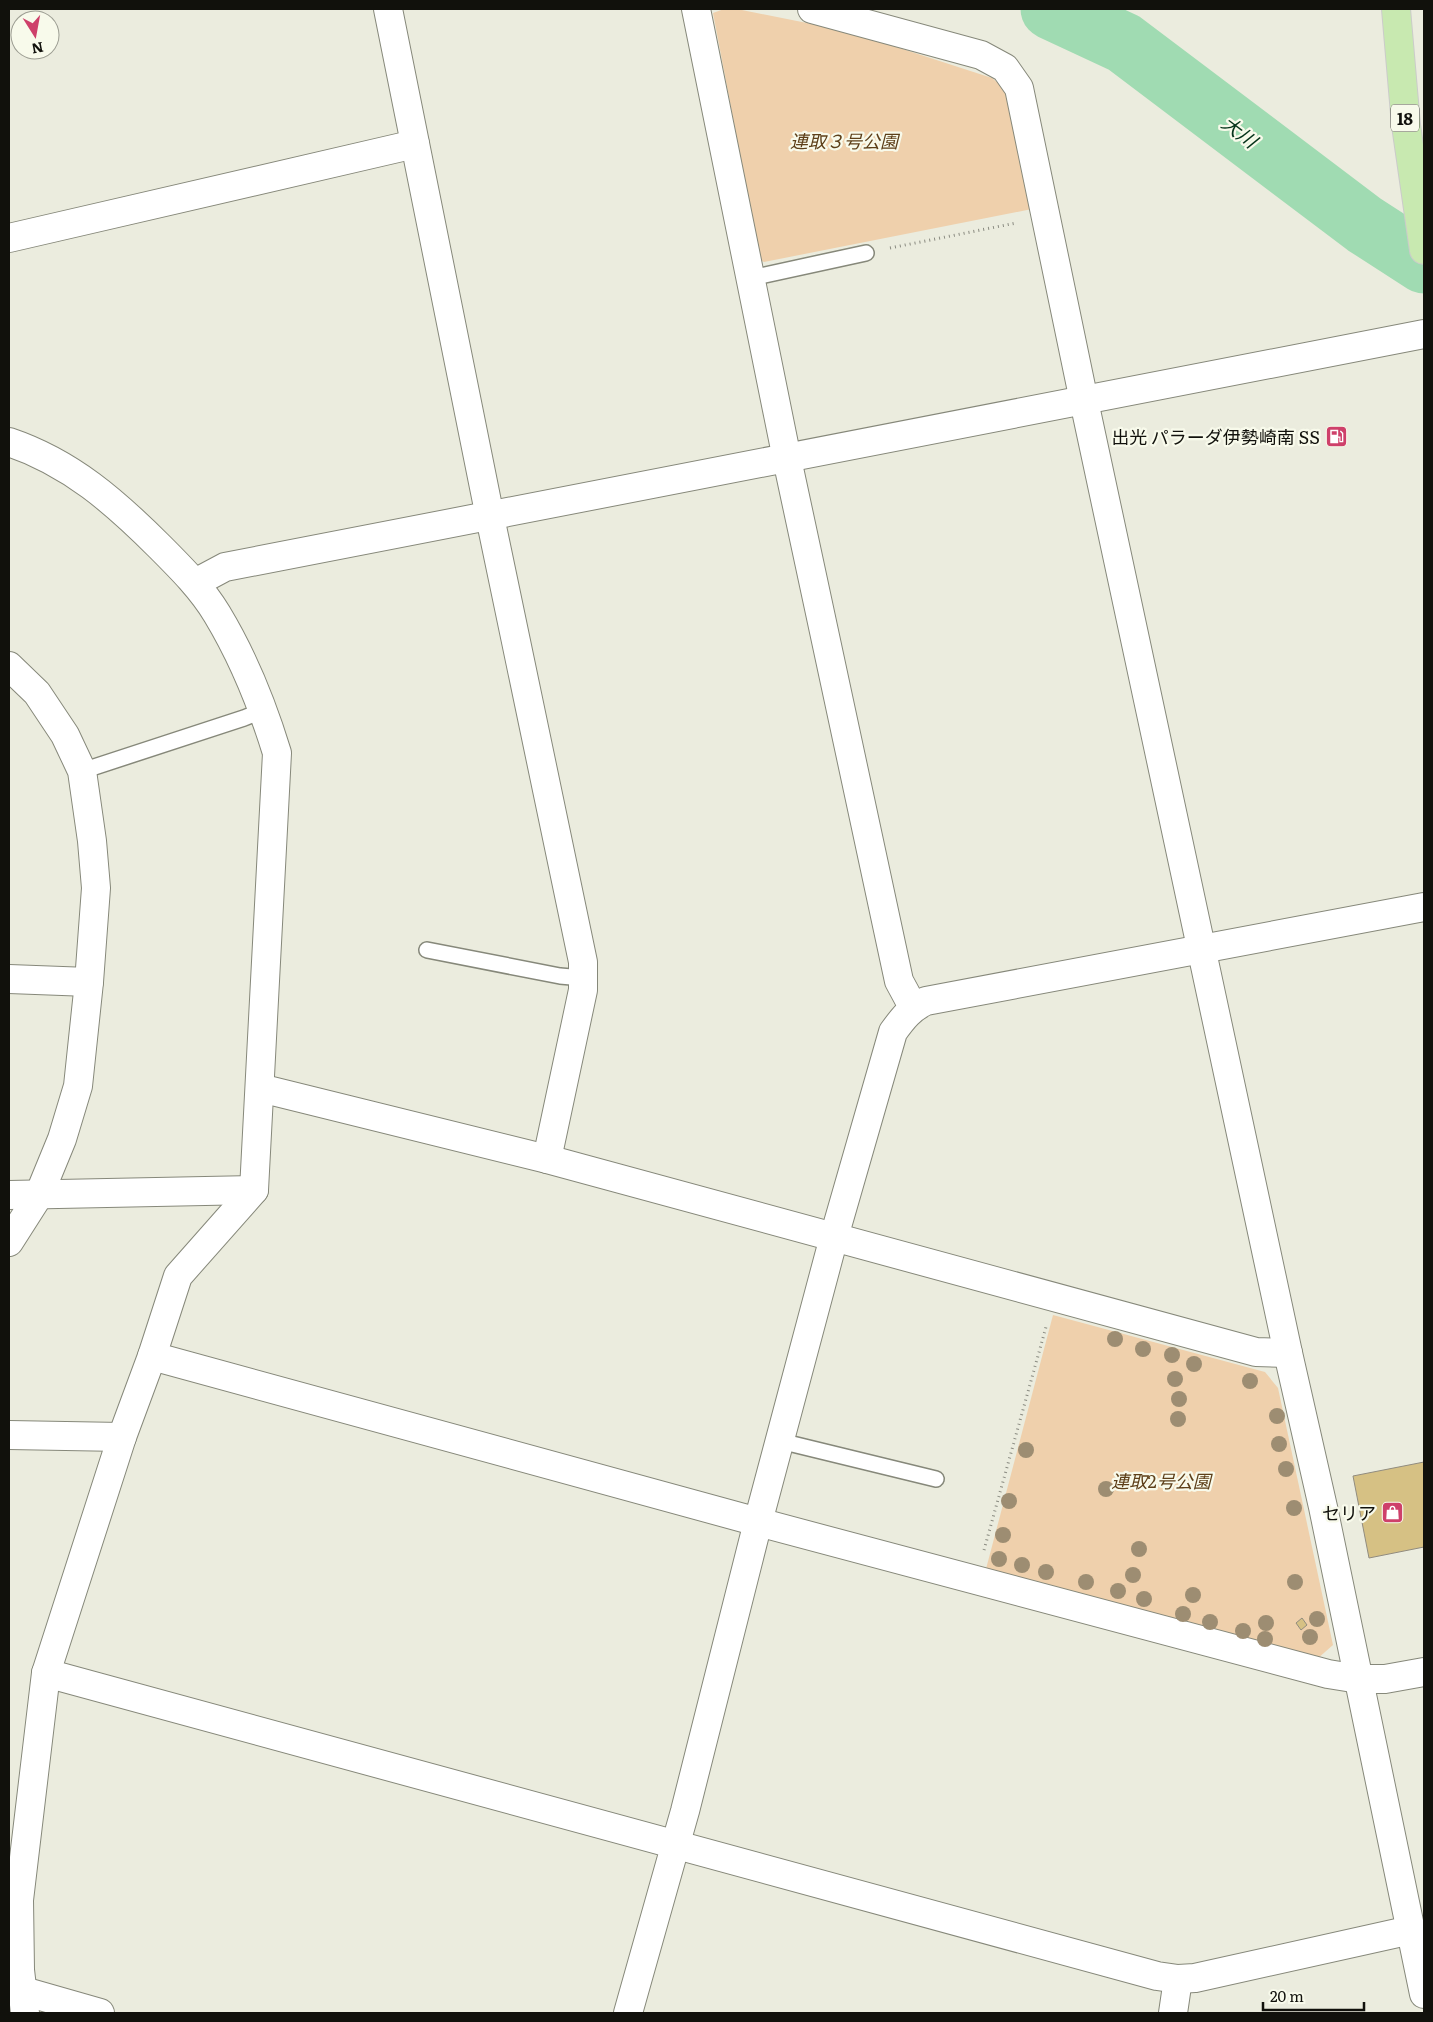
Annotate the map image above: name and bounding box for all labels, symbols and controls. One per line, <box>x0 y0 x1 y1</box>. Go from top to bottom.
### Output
north arrow <box>10 10 60 60</box>
text: N <box>30 38 45 60</box>
road number: 18 <box>1391 105 1419 132</box>
water label: 大川 <box>1216 108 1265 155</box>
park label: 連取３号公園 <box>790 127 901 154</box>
place label: 出光 パラーダ伊勢崎南 SS <box>1111 423 1320 450</box>
fuel station icon: 出光 パラーダ伊勢崎南 SS <box>1324 424 1348 448</box>
park label: 連取2号公園 <box>1111 1467 1214 1494</box>
place label: セリア <box>1322 1499 1376 1526</box>
shop icon: セリア <box>1380 1500 1404 1524</box>
scale bar <box>1263 1980 1364 2012</box>
text: 20 m <box>1270 1984 1304 2007</box>

